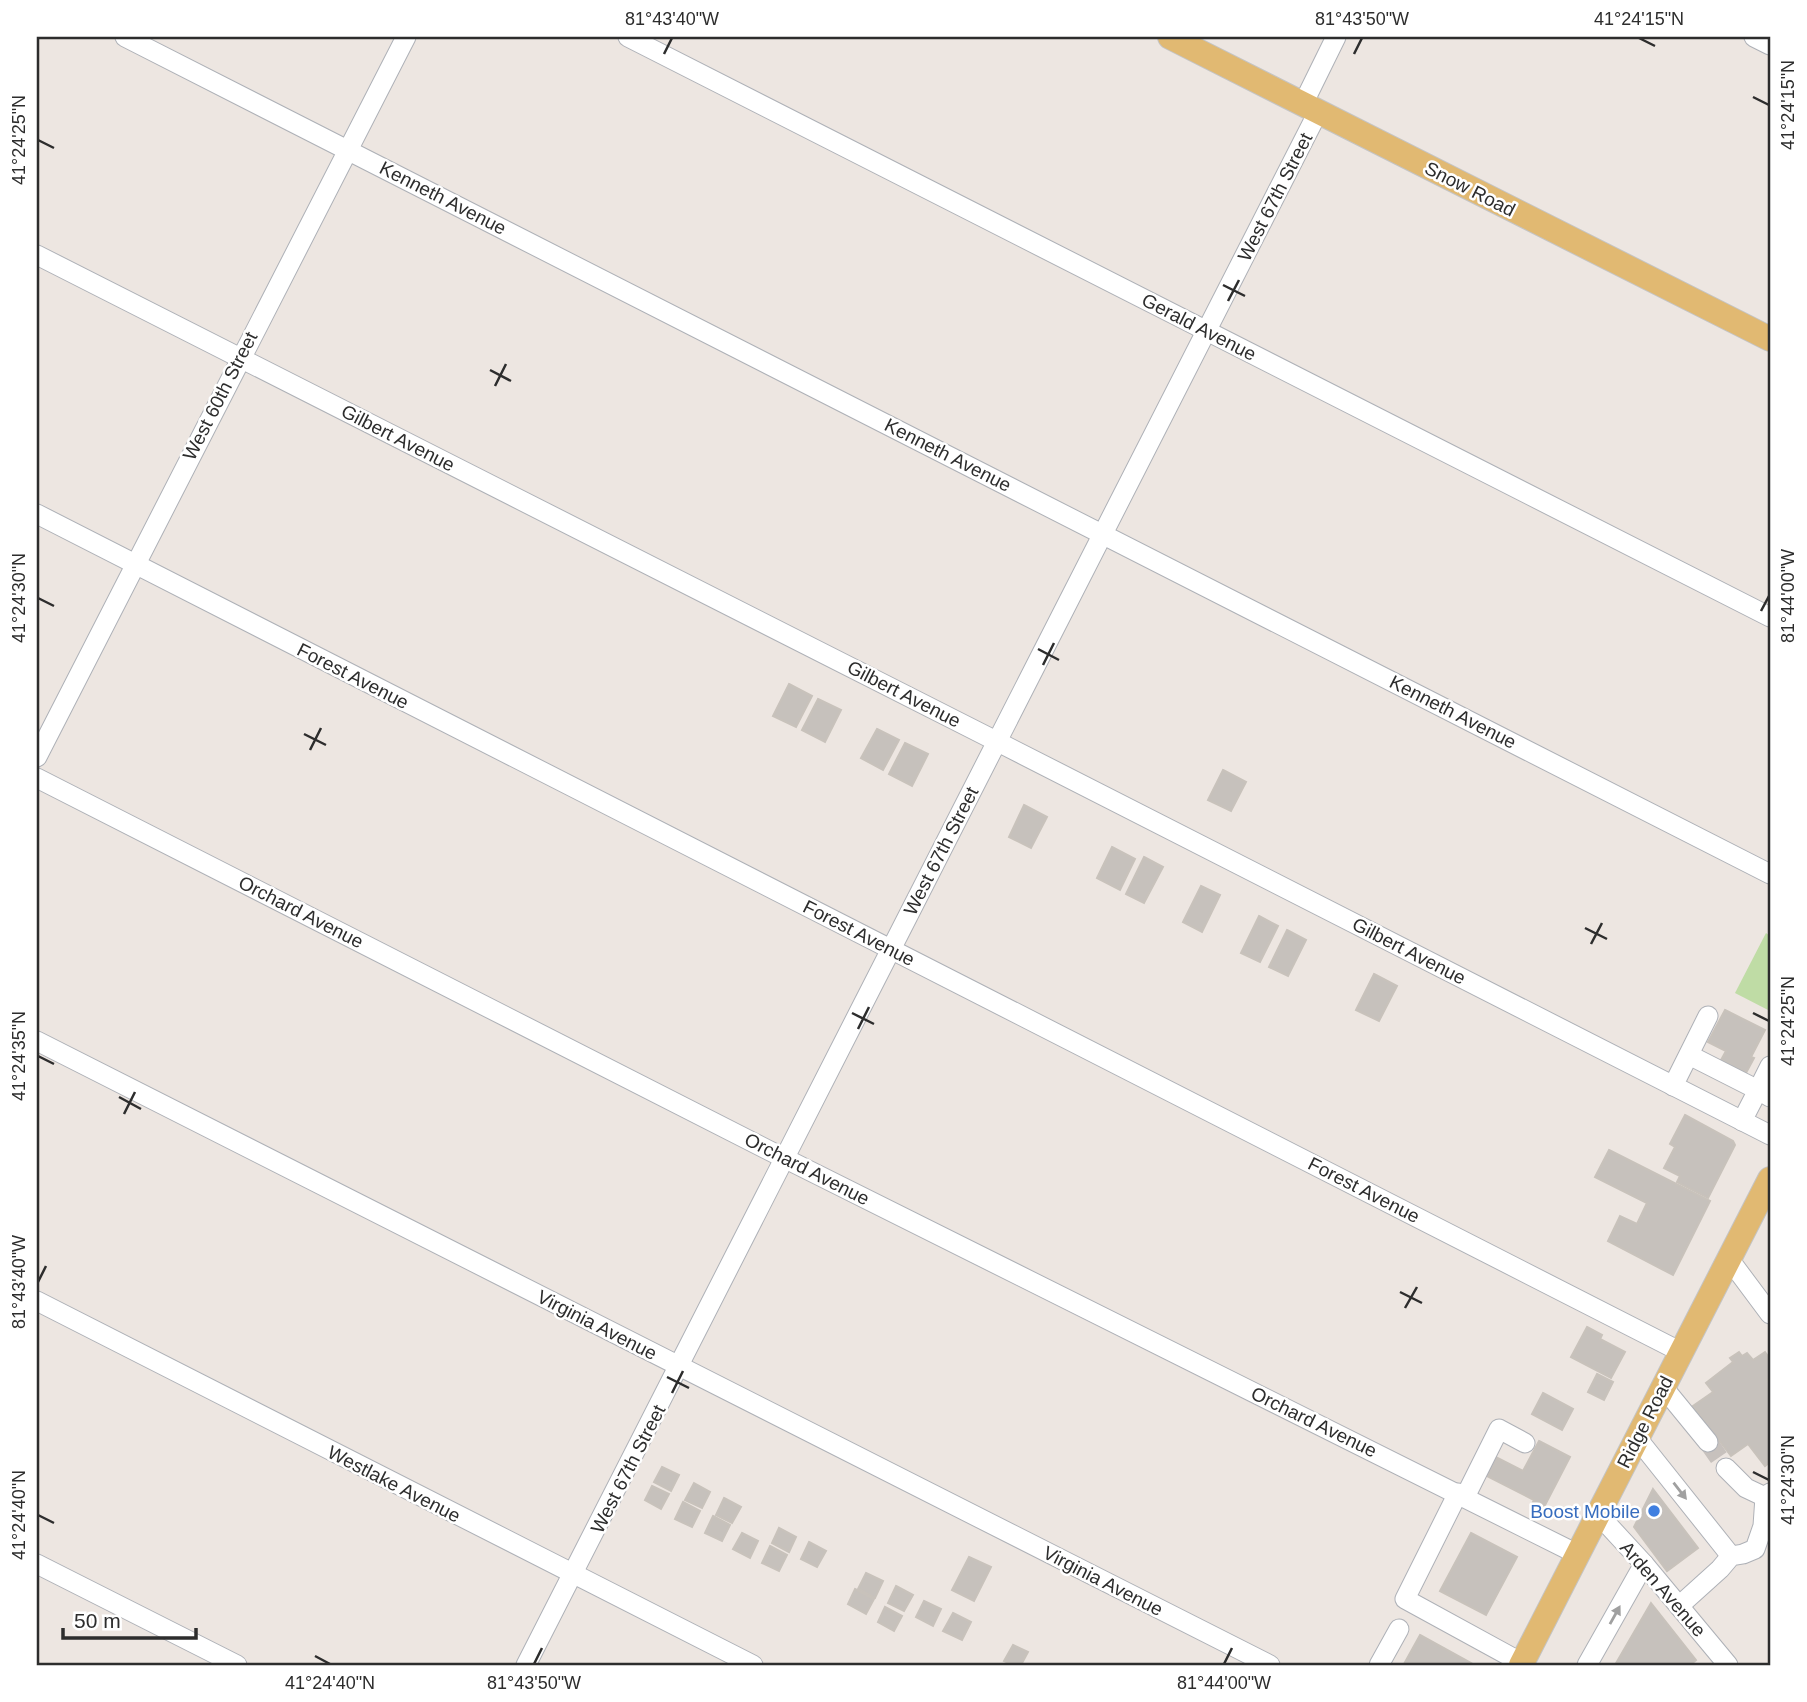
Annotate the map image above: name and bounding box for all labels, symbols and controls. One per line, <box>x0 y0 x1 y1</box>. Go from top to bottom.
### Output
text: 81°43'40"W <box>625 9 719 29</box>
text: 81°43'50"W <box>1315 9 1409 29</box>
text: 41°24'15"N <box>1594 9 1684 29</box>
text: 41°24'15"N <box>1778 60 1798 150</box>
text: 41°24'25"N <box>9 95 29 185</box>
street label: West 67th Street <box>1234 129 1317 265</box>
street label: Kenneth Avenue <box>376 157 510 239</box>
street label: Snow Road <box>1421 157 1519 221</box>
street label: Gerald Avenue <box>1138 289 1260 365</box>
street label: West 60th Street <box>179 328 262 464</box>
street label: Gilbert Avenue <box>338 400 458 476</box>
street label: Kenneth Avenue <box>881 414 1015 496</box>
text: 81°44'00"W <box>1778 549 1798 643</box>
text: 41°24'30"N <box>9 553 29 643</box>
street label: Forest Avenue <box>294 639 412 713</box>
street label: Gilbert Avenue <box>844 656 964 732</box>
street label: Kenneth Avenue <box>1386 671 1520 753</box>
street label: West 67th Street <box>900 783 983 919</box>
street label: Orchard Avenue <box>235 872 367 952</box>
street label: Forest Avenue <box>800 896 918 970</box>
street label: Gilbert Avenue <box>1349 913 1469 989</box>
text: 41°24'25"N <box>1778 976 1798 1066</box>
text: 41°24'35"N <box>9 1011 29 1101</box>
street label: Orchard Avenue <box>741 1129 873 1209</box>
street label: Forest Avenue <box>1305 1153 1423 1227</box>
text: 81°43'40"W <box>9 1235 29 1329</box>
street label: Virginia Avenue <box>534 1286 660 1364</box>
street label: Ridge Road <box>1613 1373 1677 1471</box>
street label: Orchard Avenue <box>1248 1383 1380 1461</box>
street label: West 67th Street <box>587 1401 670 1537</box>
text: 41°24'30"N <box>1778 1435 1798 1525</box>
street label: Westlake Avenue <box>324 1441 464 1527</box>
text: 41°24'40"N <box>9 1470 29 1560</box>
one-way arrow <box>1672 1481 1687 1499</box>
place label: Boost Mobile <box>1530 1501 1640 1522</box>
marker: Boost Mobile <box>1646 1503 1662 1519</box>
street label: Arden Avenue <box>1616 1537 1710 1641</box>
street label: Virginia Avenue <box>1040 1542 1166 1620</box>
scale bar <box>63 1597 196 1641</box>
one-way arrow <box>1609 1605 1621 1624</box>
text: 50 m <box>74 1609 121 1632</box>
text: 41°24'40"N <box>285 1673 375 1693</box>
text: 81°43'50"W <box>487 1673 581 1693</box>
text: 81°44'00"W <box>1177 1673 1271 1693</box>

